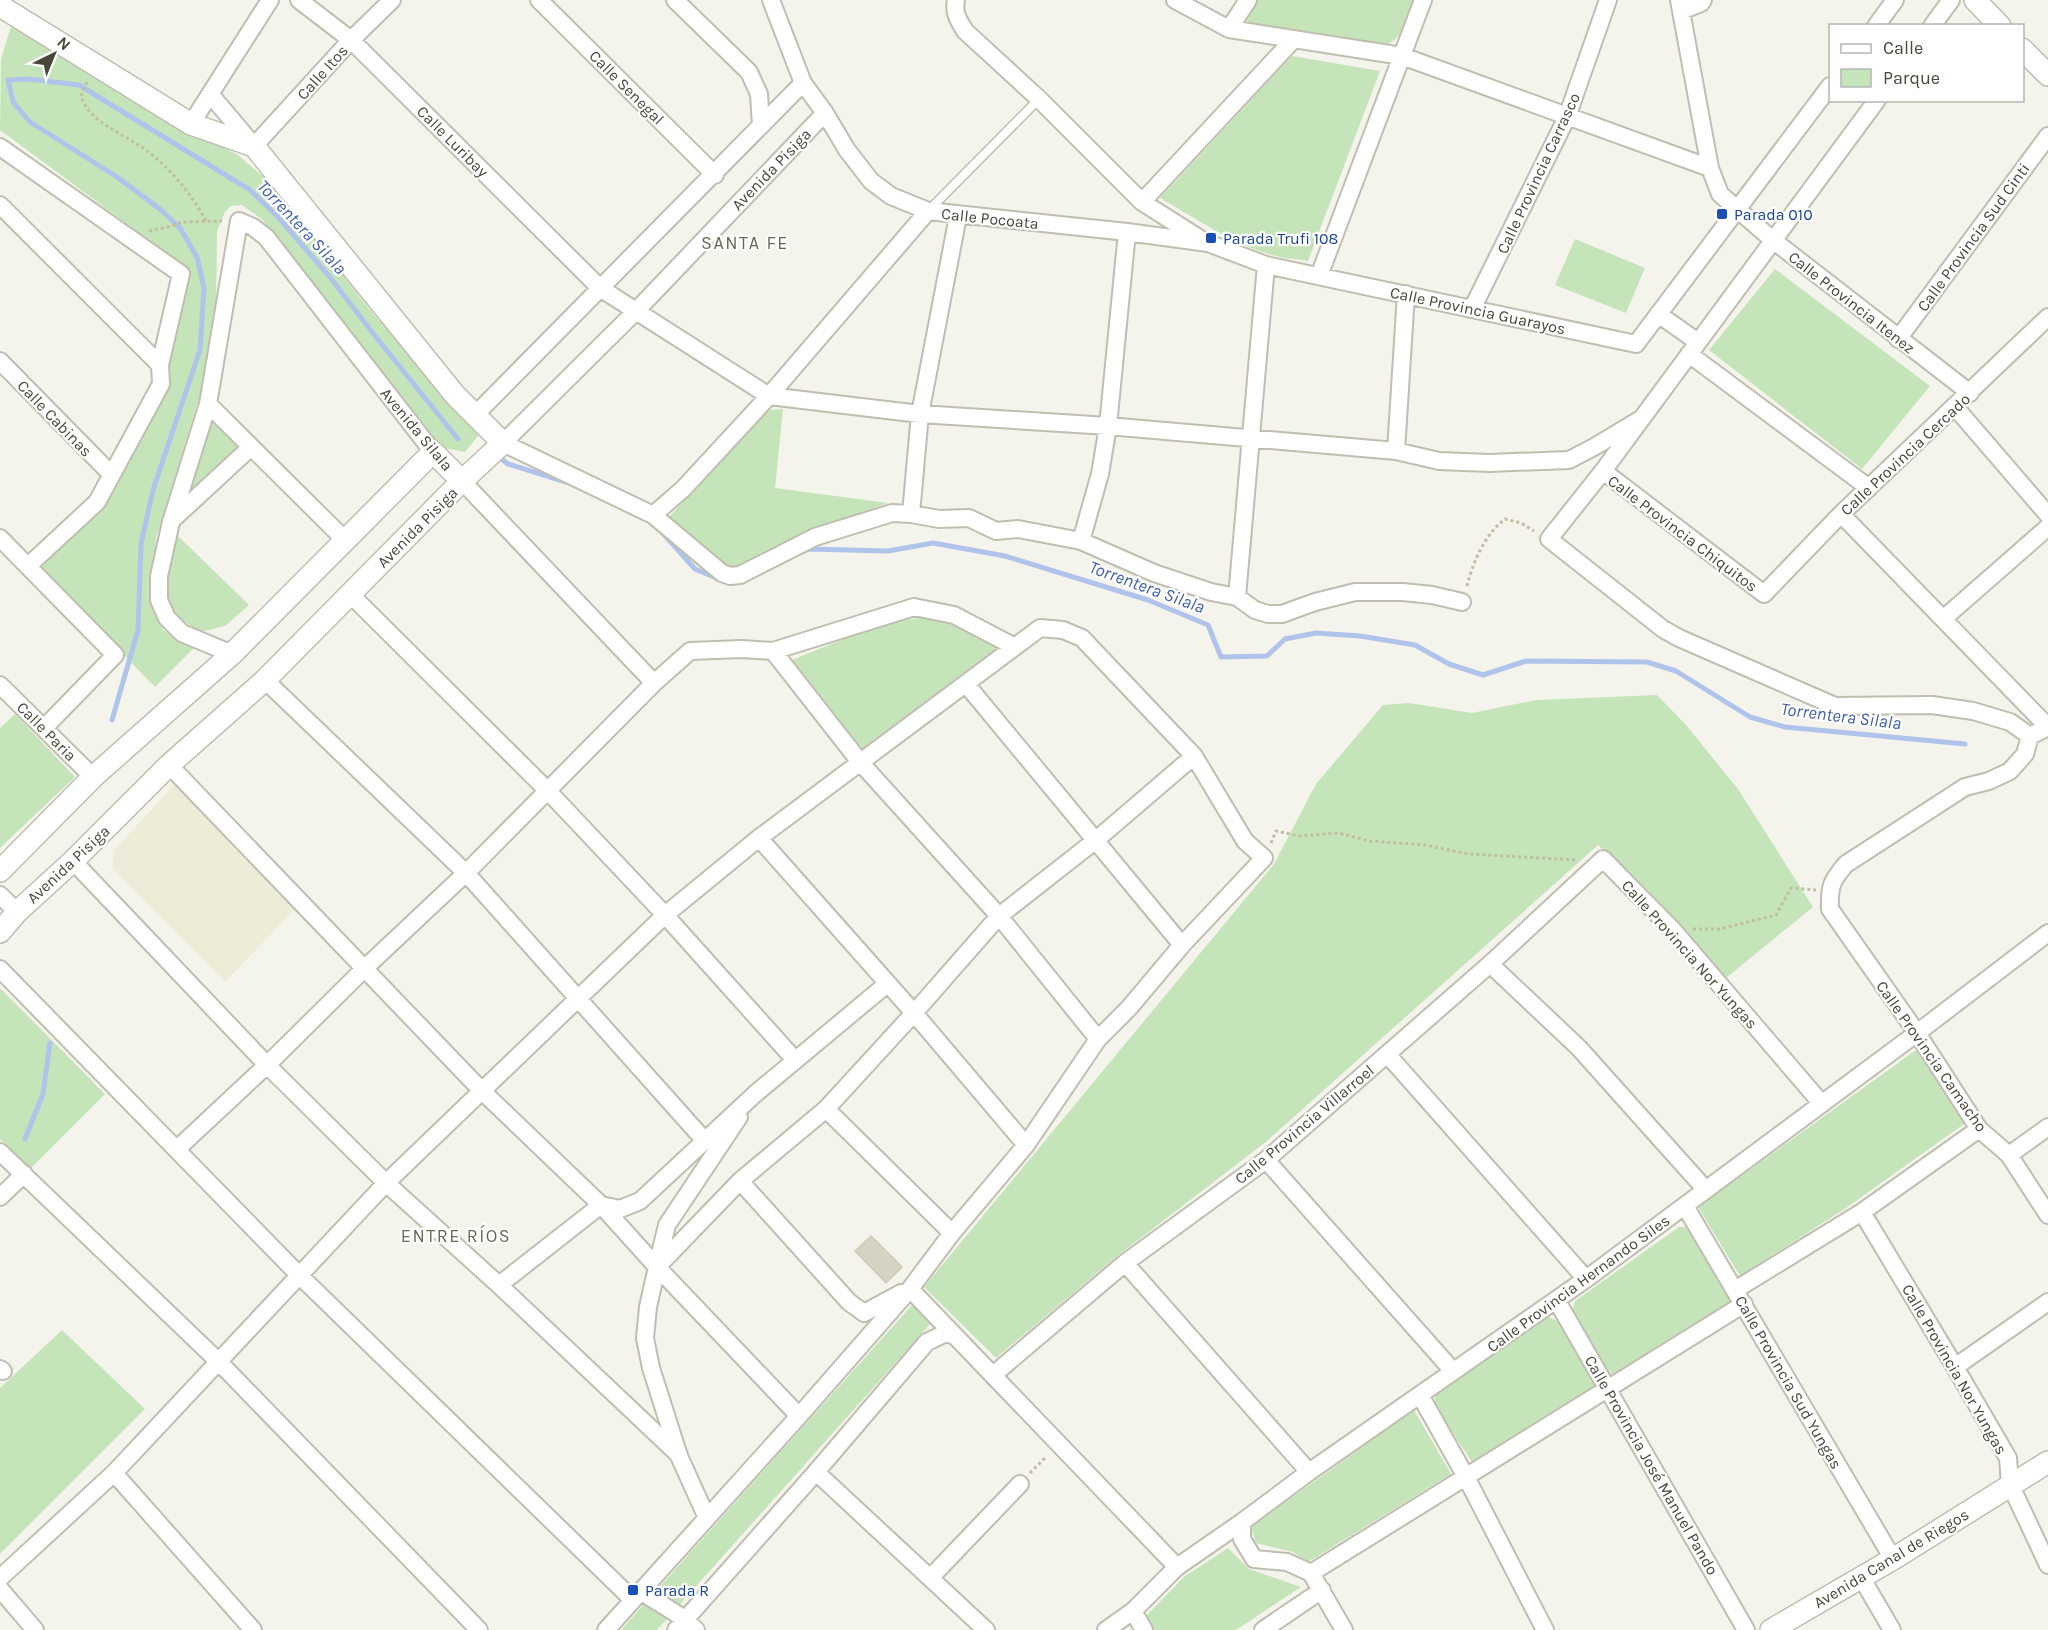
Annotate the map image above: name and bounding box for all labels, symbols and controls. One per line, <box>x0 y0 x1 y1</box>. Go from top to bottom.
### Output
north arrow <box>24 24 84 84</box>
legend <box>1829 24 2024 102</box>
text: N <box>53 33 75 54</box>
text: Calle <box>1883 37 1923 59</box>
street label: Calle Itos <box>293 41 352 104</box>
street label: Calle Senegal <box>585 46 668 129</box>
text: Parque <box>1883 67 1940 89</box>
street label: Calle Provincia Carrasco <box>1493 90 1584 257</box>
street label: Calle Luribay <box>413 102 493 181</box>
street label: Avenida Pisiga <box>728 125 815 214</box>
street label: Calle Provincia Sud Cinti <box>1913 159 2034 315</box>
water label: Torrentera Silala <box>253 175 351 279</box>
street label: Calle Pocoata <box>940 204 1040 233</box>
place label: Parada 010 <box>1734 205 1813 224</box>
marker: Parada 010 <box>1715 207 1729 221</box>
place label: Parada Trufi 108 <box>1223 229 1338 248</box>
marker: Parada Trufi 108 <box>1204 231 1218 245</box>
district label: SANTA FE <box>701 232 789 254</box>
street label: Calle Provincia Itenez <box>1785 247 1919 358</box>
street label: Calle Provincia Guarayos <box>1388 283 1567 338</box>
street label: Calle Cabinas <box>13 376 96 461</box>
street label: Avenida Silala <box>376 384 457 475</box>
street label: Calle Provincia Cercado <box>1837 389 1974 519</box>
street label: Calle Provincia Chiquitos <box>1604 471 1761 596</box>
street label: Avenida Pisiga <box>373 483 462 572</box>
water label: Torrentera Silala <box>1086 556 1208 618</box>
street label: Calle Paria <box>13 698 80 765</box>
water label: Torrentera Silala <box>1779 698 1903 734</box>
street label: Avenida Pisiga <box>23 821 114 908</box>
street label: Calle Provincia Nor Yungas <box>1618 876 1761 1033</box>
street label: Calle Provincia Camacho <box>1872 977 1991 1136</box>
street label: Calle Provincia Villarroel <box>1231 1061 1378 1188</box>
street label: Calle Provincia Hernando Siles <box>1483 1211 1673 1356</box>
district label: ENTRE RÍOS <box>401 1224 511 1247</box>
street label: Calle Provincia Nor Yungas <box>1898 1281 2011 1458</box>
street label: Calle Provincia Sud Yungas <box>1731 1292 1846 1472</box>
street label: Calle Provincia José Manuel Pando <box>1581 1352 1722 1578</box>
street label: Avenida Canal de Riegos <box>1810 1505 1972 1612</box>
place label: Parada R <box>645 1581 709 1600</box>
marker: Parada R <box>626 1583 640 1597</box>

